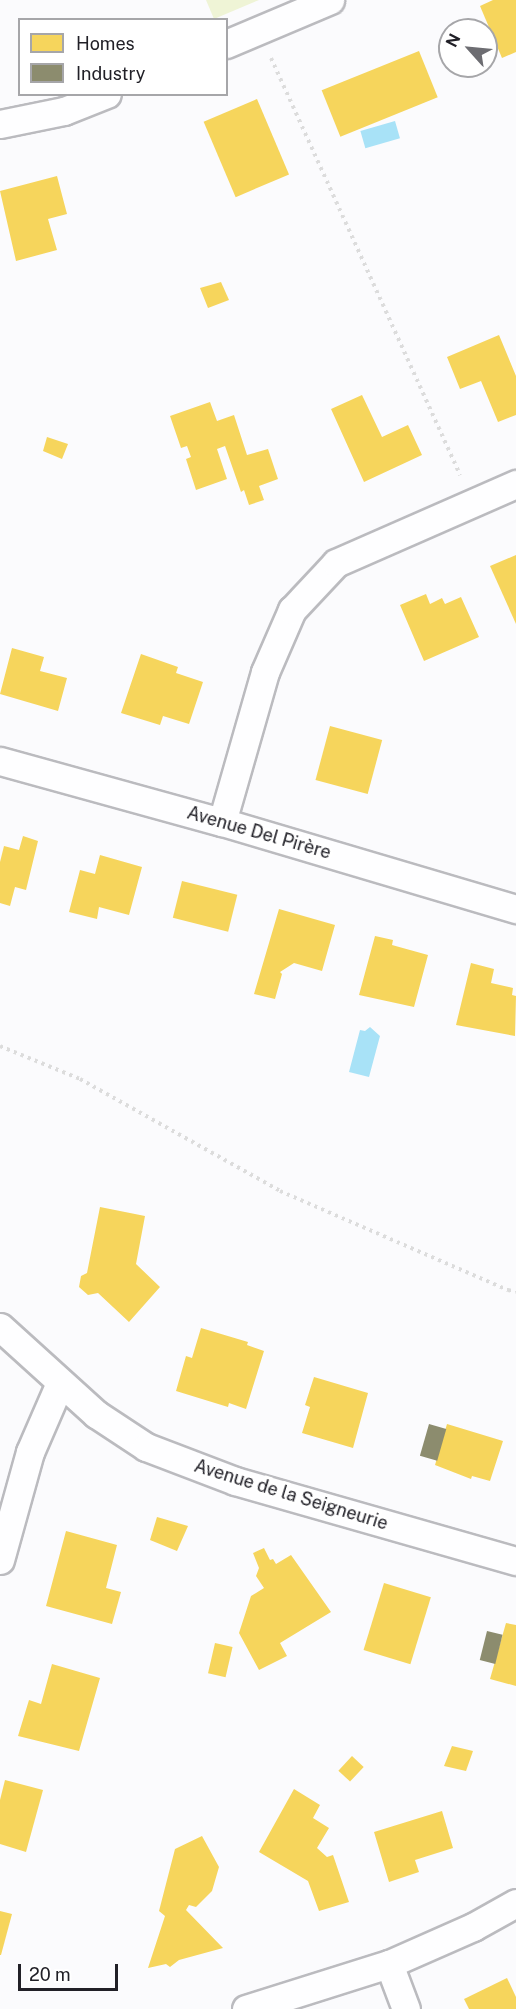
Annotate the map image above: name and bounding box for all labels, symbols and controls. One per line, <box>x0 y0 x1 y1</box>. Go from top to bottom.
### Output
legend <box>18 18 228 96</box>
north arrow <box>438 18 498 78</box>
text: N <box>442 31 465 50</box>
text: Homes <box>76 33 135 54</box>
text: Industry <box>76 63 145 84</box>
street label: Avenue Del Pirère <box>184 802 334 864</box>
street label: Avenue de la Seigneurie <box>191 1455 391 1535</box>
scale bar <box>21 1952 122 1990</box>
text: 20 m <box>29 1964 71 1985</box>

